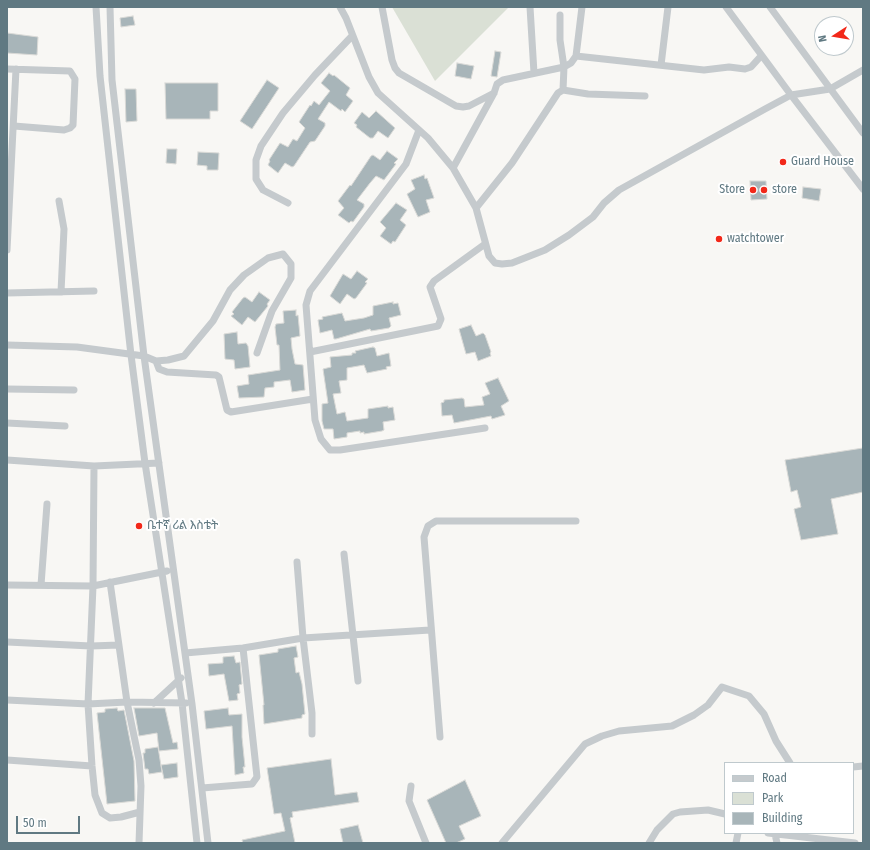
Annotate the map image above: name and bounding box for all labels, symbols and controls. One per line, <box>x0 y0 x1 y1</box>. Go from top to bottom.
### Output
north arrow <box>814 16 854 56</box>
text: N <box>816 34 830 43</box>
place label: Guard House <box>791 155 854 169</box>
marker: Guard House <box>778 157 788 167</box>
place label: Store <box>719 183 745 197</box>
place label: store <box>772 183 797 197</box>
marker: Store <box>748 185 758 195</box>
marker: store <box>759 185 769 195</box>
place label: watchtower <box>727 232 784 246</box>
marker: watchtower <box>714 234 724 244</box>
place label: ቤተኛ ሪል እስቴት <box>147 519 218 533</box>
marker: ቤተኛ ሪል እስቴት <box>134 521 144 531</box>
legend <box>724 762 854 834</box>
text: Road <box>762 771 787 785</box>
text: Park <box>762 791 783 805</box>
scale bar <box>18 808 82 834</box>
text: Building <box>762 811 802 825</box>
text: 50 m <box>23 816 47 830</box>

